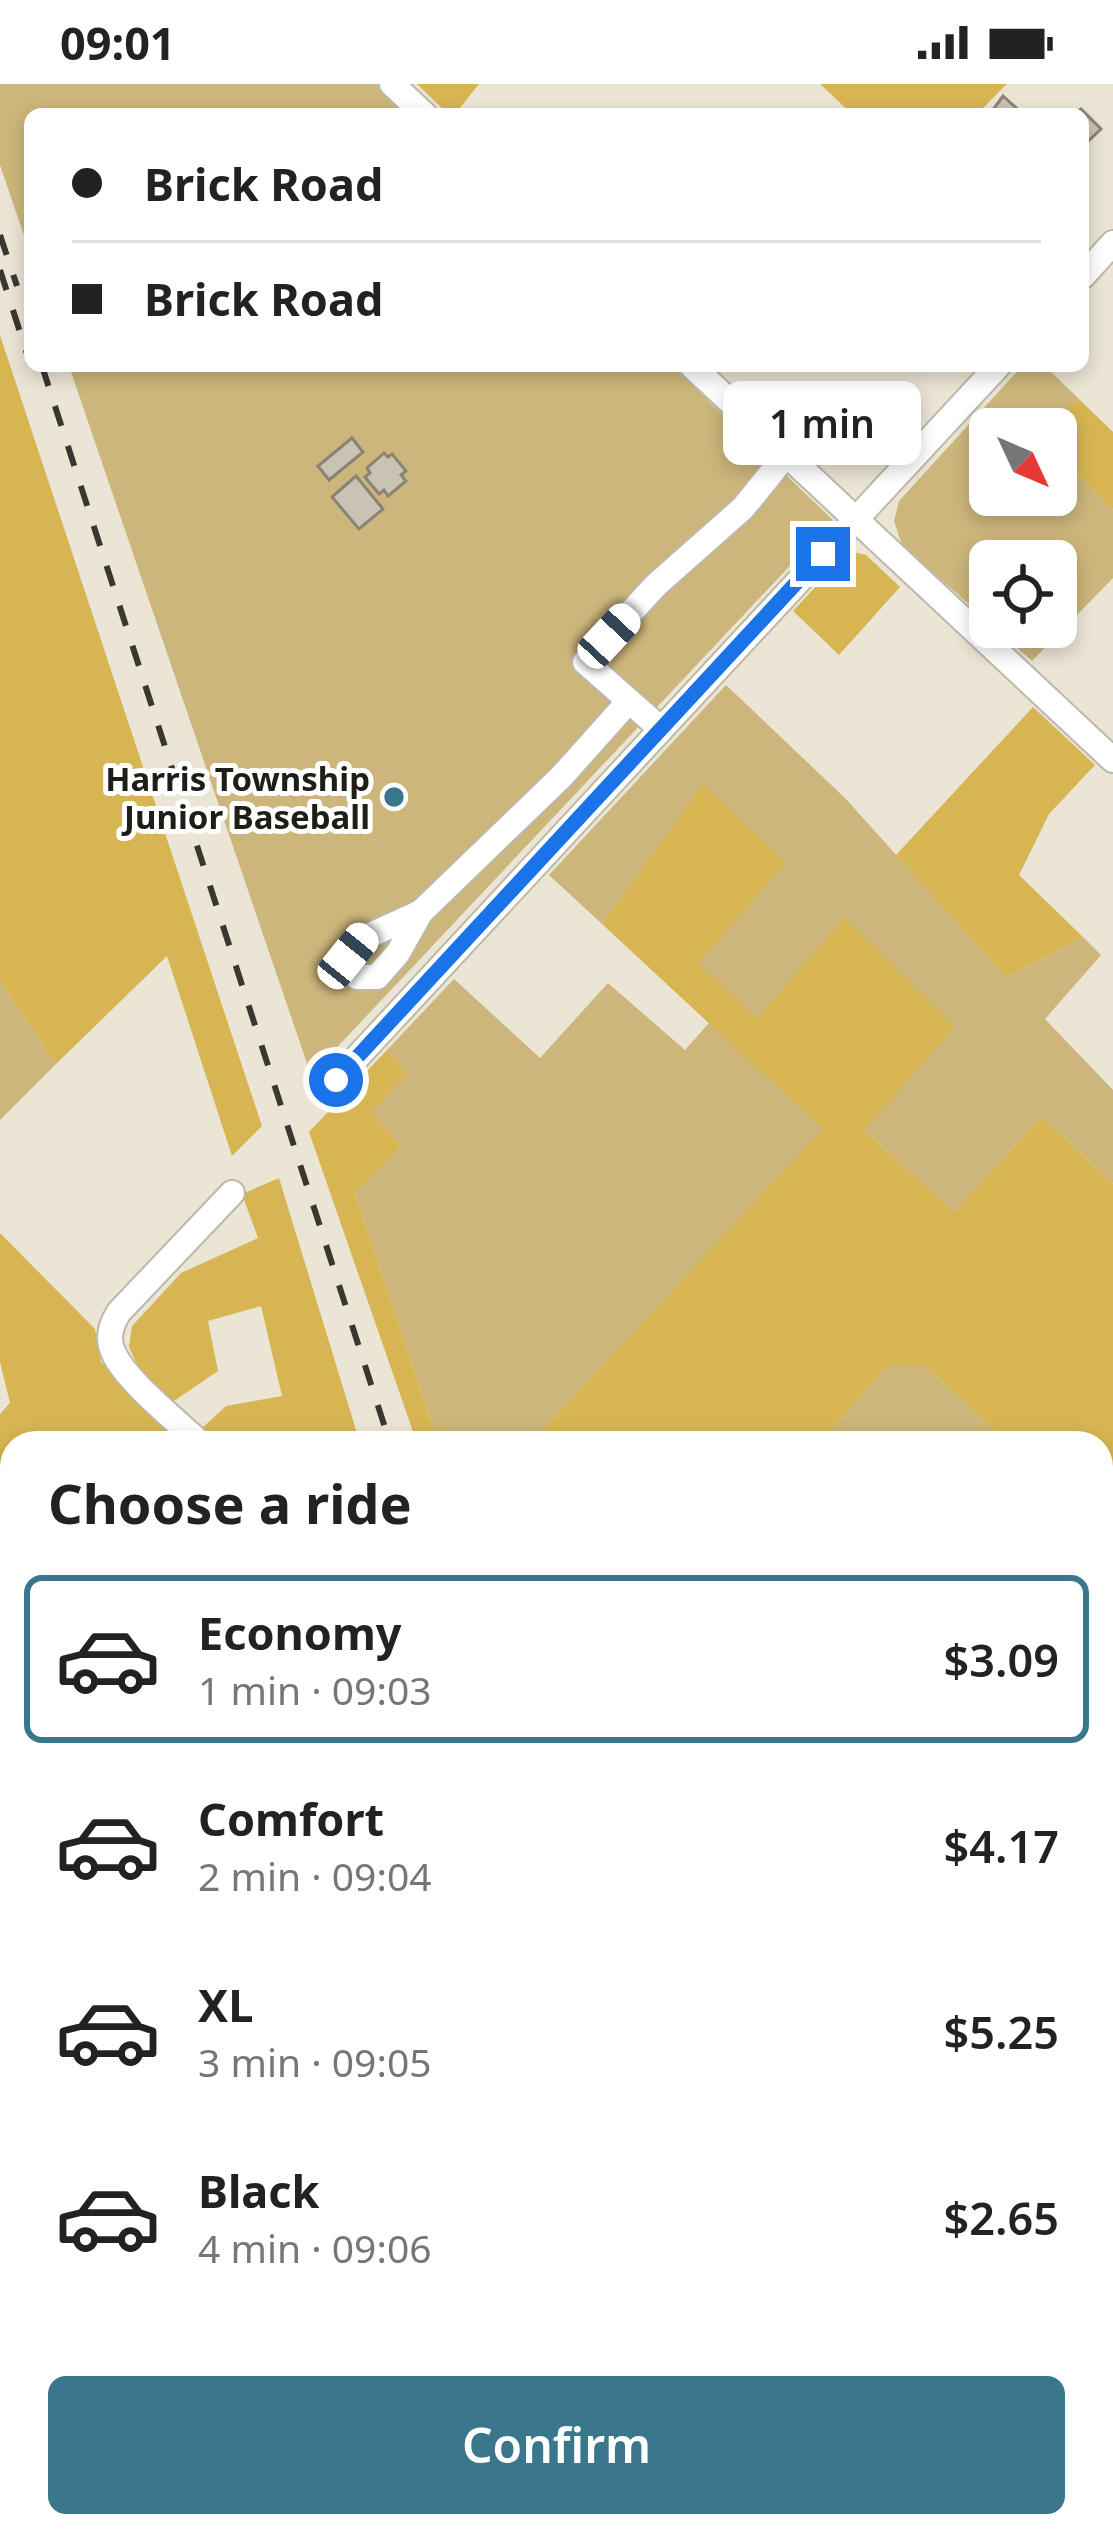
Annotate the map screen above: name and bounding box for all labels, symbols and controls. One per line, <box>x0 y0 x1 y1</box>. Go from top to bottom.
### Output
text: 09:01 <box>60 12 176 73</box>
text: Brick Road <box>144 153 383 214</box>
text: Brick Road <box>144 268 383 329</box>
callout: 1 min <box>724 380 922 464</box>
text: 1 min <box>769 396 875 449</box>
north arrow <box>969 408 1077 516</box>
map controls <box>969 408 1077 648</box>
route end <box>796 527 850 581</box>
button: locate <box>969 540 1077 648</box>
car <box>571 597 647 675</box>
place label: Harris Township Junior Baseball <box>105 756 370 839</box>
marker: Harris Township Junior Baseball <box>381 784 407 810</box>
car <box>311 917 385 995</box>
route start <box>309 1053 363 1107</box>
text: Choose a ride <box>48 1466 412 1540</box>
text: Economy <box>198 1602 402 1663</box>
icon: car <box>54 1605 162 1713</box>
text: $3.09 <box>944 1629 1059 1690</box>
text: 1 min · 09:03 <box>198 1663 432 1716</box>
text: Comfort <box>198 1788 384 1849</box>
icon: car <box>54 1791 162 1899</box>
text: $4.17 <box>944 1815 1059 1876</box>
text: 2 min · 09:04 <box>198 1849 432 1902</box>
text: XL <box>198 1974 253 2035</box>
icon: car <box>54 1977 162 2085</box>
text: $5.25 <box>944 2001 1059 2062</box>
text: 3 min · 09:05 <box>198 2035 432 2088</box>
text: Black <box>198 2160 319 2221</box>
icon: car <box>54 2163 162 2271</box>
text: $2.65 <box>944 2187 1059 2248</box>
text: 4 min · 09:06 <box>198 2221 432 2274</box>
button: Confirm <box>48 2376 1065 2514</box>

